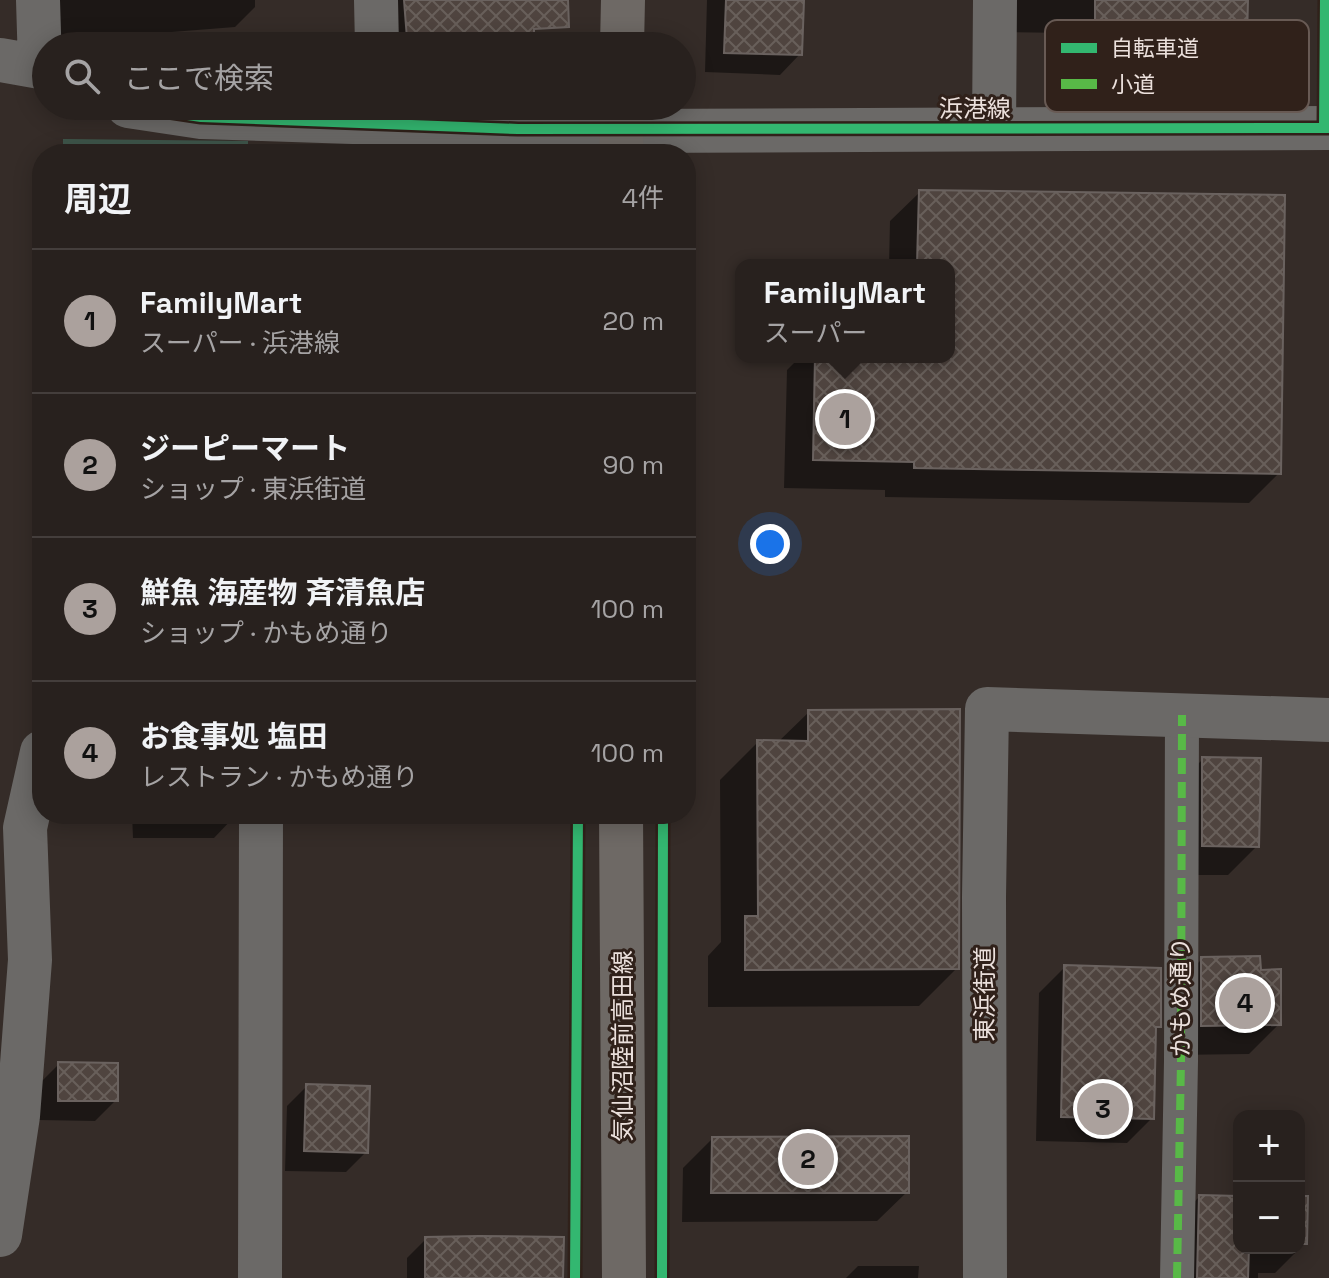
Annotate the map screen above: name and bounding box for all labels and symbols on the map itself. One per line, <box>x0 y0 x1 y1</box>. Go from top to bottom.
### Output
legend <box>1045 20 1309 112</box>
text: 自転車道 <box>1111 34 1199 62</box>
text: 小道 <box>1111 70 1155 98</box>
street label: 浜港線 <box>939 93 1011 124</box>
pin: 1 <box>819 389 871 449</box>
your location <box>750 524 790 564</box>
street label: かもめ通り <box>1165 937 1196 1057</box>
street label: 東浜街道 <box>969 946 1000 1042</box>
street label: 気仙沼陸前高田線 <box>607 950 638 1142</box>
pin: 4 <box>1219 973 1271 1033</box>
pin: 3 <box>1077 1079 1129 1139</box>
pin: 2 <box>782 1129 834 1189</box>

